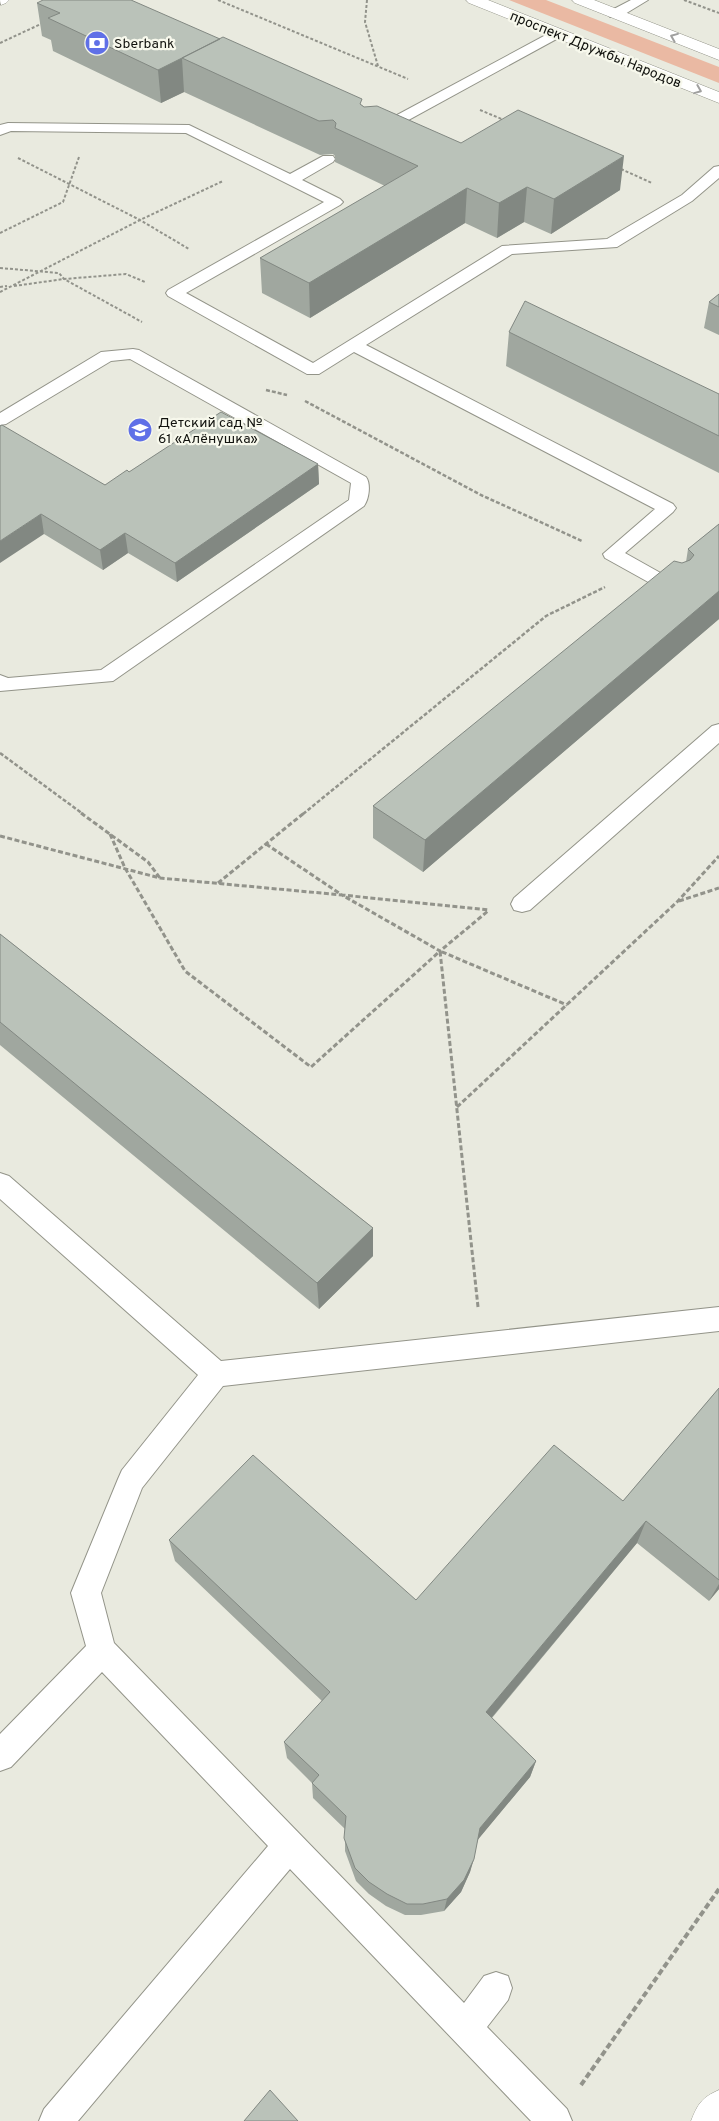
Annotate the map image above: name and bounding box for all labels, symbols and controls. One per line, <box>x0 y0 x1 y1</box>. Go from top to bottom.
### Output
street label: проспект Дружбы Народов <box>507 8 684 93</box>
bank icon: Sberbank <box>84 30 110 56</box>
one-way arrow <box>670 33 678 43</box>
place label: Sberbank <box>114 36 174 53</box>
one-way arrow <box>693 83 702 94</box>
place label: Детский сад № 61 «Алёнушка» <box>158 415 262 448</box>
school or university icon: Детский сад № 61 «Алёнушка» <box>127 417 153 443</box>

